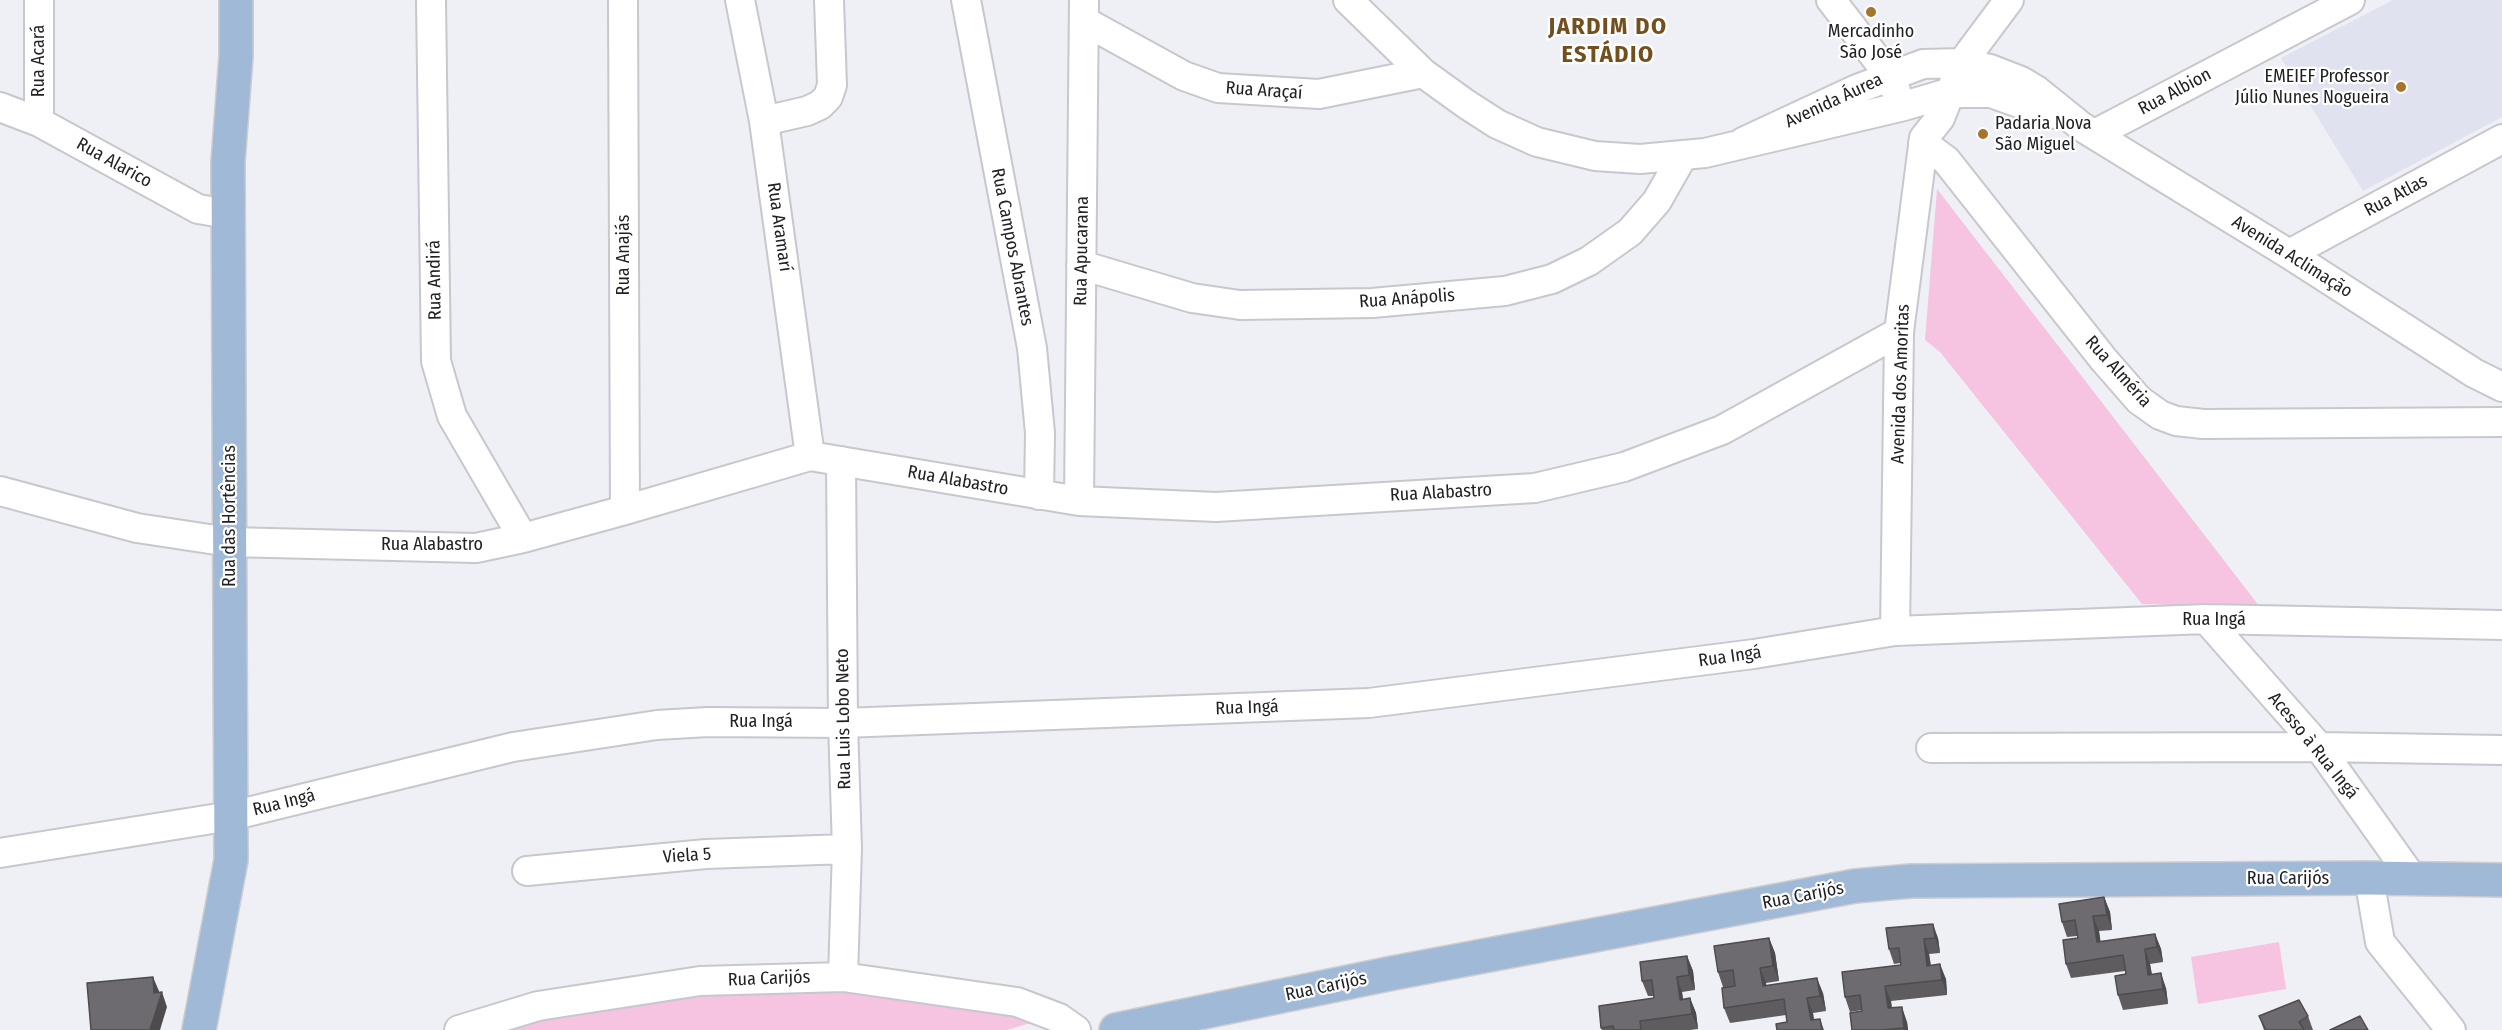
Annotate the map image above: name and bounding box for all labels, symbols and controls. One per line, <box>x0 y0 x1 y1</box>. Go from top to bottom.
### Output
marker: Mercadinho São José <box>1864 5 1878 19</box>
district label: JARDIM DO ESTÁDIO <box>1548 13 1668 69</box>
place label: Mercadinho São José <box>1828 21 1914 63</box>
street label: Rua Acará <box>28 25 50 97</box>
street label: Rua Albion <box>2135 64 2215 120</box>
place label: EMEIEF Professor Júlio Nunes Nogueira <box>2235 66 2389 109</box>
street label: Avenida Áurea <box>1782 69 1886 133</box>
street label: Rua Araçaí <box>1225 78 1303 104</box>
marker: EMEIEF Professor Júlio Nunes Nogueira <box>2394 80 2408 94</box>
place label: Padaria Nova São Miguel <box>1995 113 2092 156</box>
marker: Padaria Nova São Miguel <box>1976 127 1990 141</box>
street label: Rua Alarico <box>73 133 155 193</box>
street label: Rua Campos Abrantes <box>986 166 1038 328</box>
street label: Rua Atlas <box>2361 170 2431 222</box>
street label: Rua Aramarí <box>762 181 796 273</box>
street label: Rua Apucarana <box>1070 196 1094 306</box>
street label: Avenida Aclimação <box>2228 211 2356 303</box>
street label: Rua Anajás <box>613 215 635 295</box>
street label: Rua Andirá <box>424 240 446 320</box>
street label: Rua Anápolis <box>1358 285 1456 313</box>
street label: Avenida dos Amoritas <box>1887 304 1915 464</box>
street label: Rua Alméria <box>2080 332 2156 412</box>
street label: Rua das Hortências <box>219 445 241 587</box>
street label: Rua Alabastro <box>906 461 1010 501</box>
street label: Rua Alabastro <box>1389 480 1493 506</box>
street label: Rua Alabastro <box>381 534 483 556</box>
street label: Rua Ingá <box>2182 609 2246 631</box>
street label: Rua Ingá <box>1697 642 1763 672</box>
street label: Rua Luis Lobo Neto <box>832 648 856 790</box>
street label: Acesso à Rua Ingá <box>2263 688 2363 804</box>
street label: Rua Ingá <box>1215 696 1279 720</box>
street label: Rua Ingá <box>729 711 793 733</box>
street label: Rua Ingá <box>251 785 317 821</box>
street label: Viela 5 <box>662 844 712 868</box>
street label: Rua Carijós <box>2247 868 2329 890</box>
street label: Rua Carijós <box>1760 878 1846 914</box>
street label: Rua Carijós <box>727 967 811 991</box>
street label: Rua Carijós <box>1283 968 1369 1006</box>

